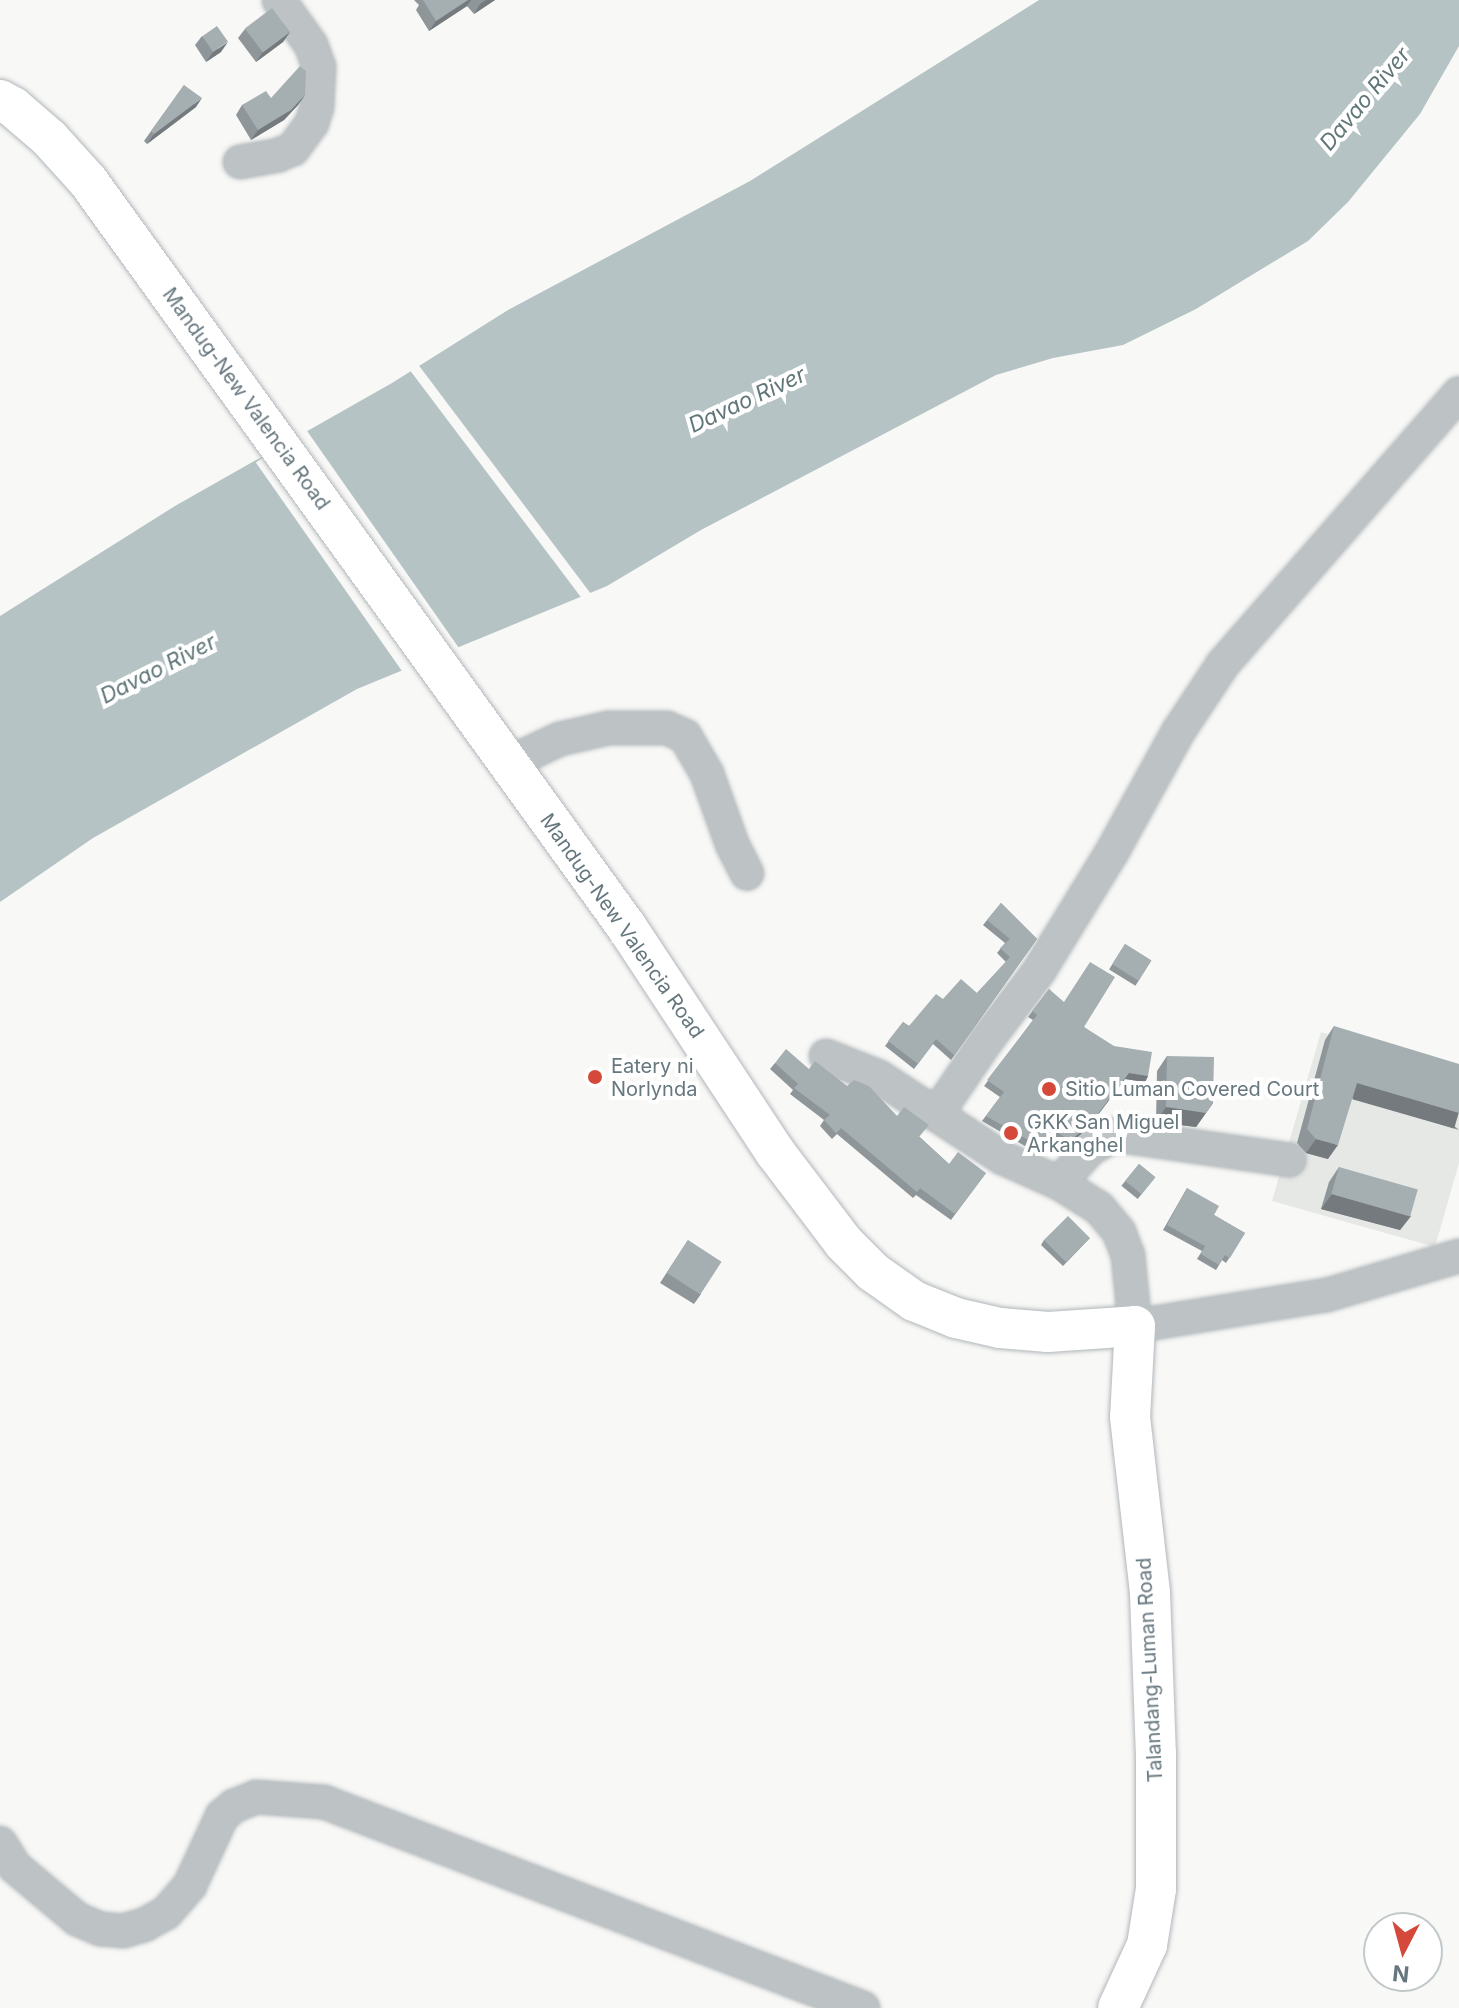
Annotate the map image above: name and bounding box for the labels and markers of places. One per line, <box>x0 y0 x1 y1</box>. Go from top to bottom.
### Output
place label: Eatery ni Norlynda <box>611 1054 697 1101</box>
marker: Eatery ni Norlynda <box>586 1068 604 1086</box>
place label: Sitio Luman Covered Court <box>1065 1077 1319 1101</box>
marker: Sitio Luman Covered Court <box>1040 1080 1058 1098</box>
place label: GKK San Miguel Arkanghel <box>1027 1110 1179 1157</box>
marker: GKK San Miguel Arkanghel <box>1002 1124 1020 1142</box>

